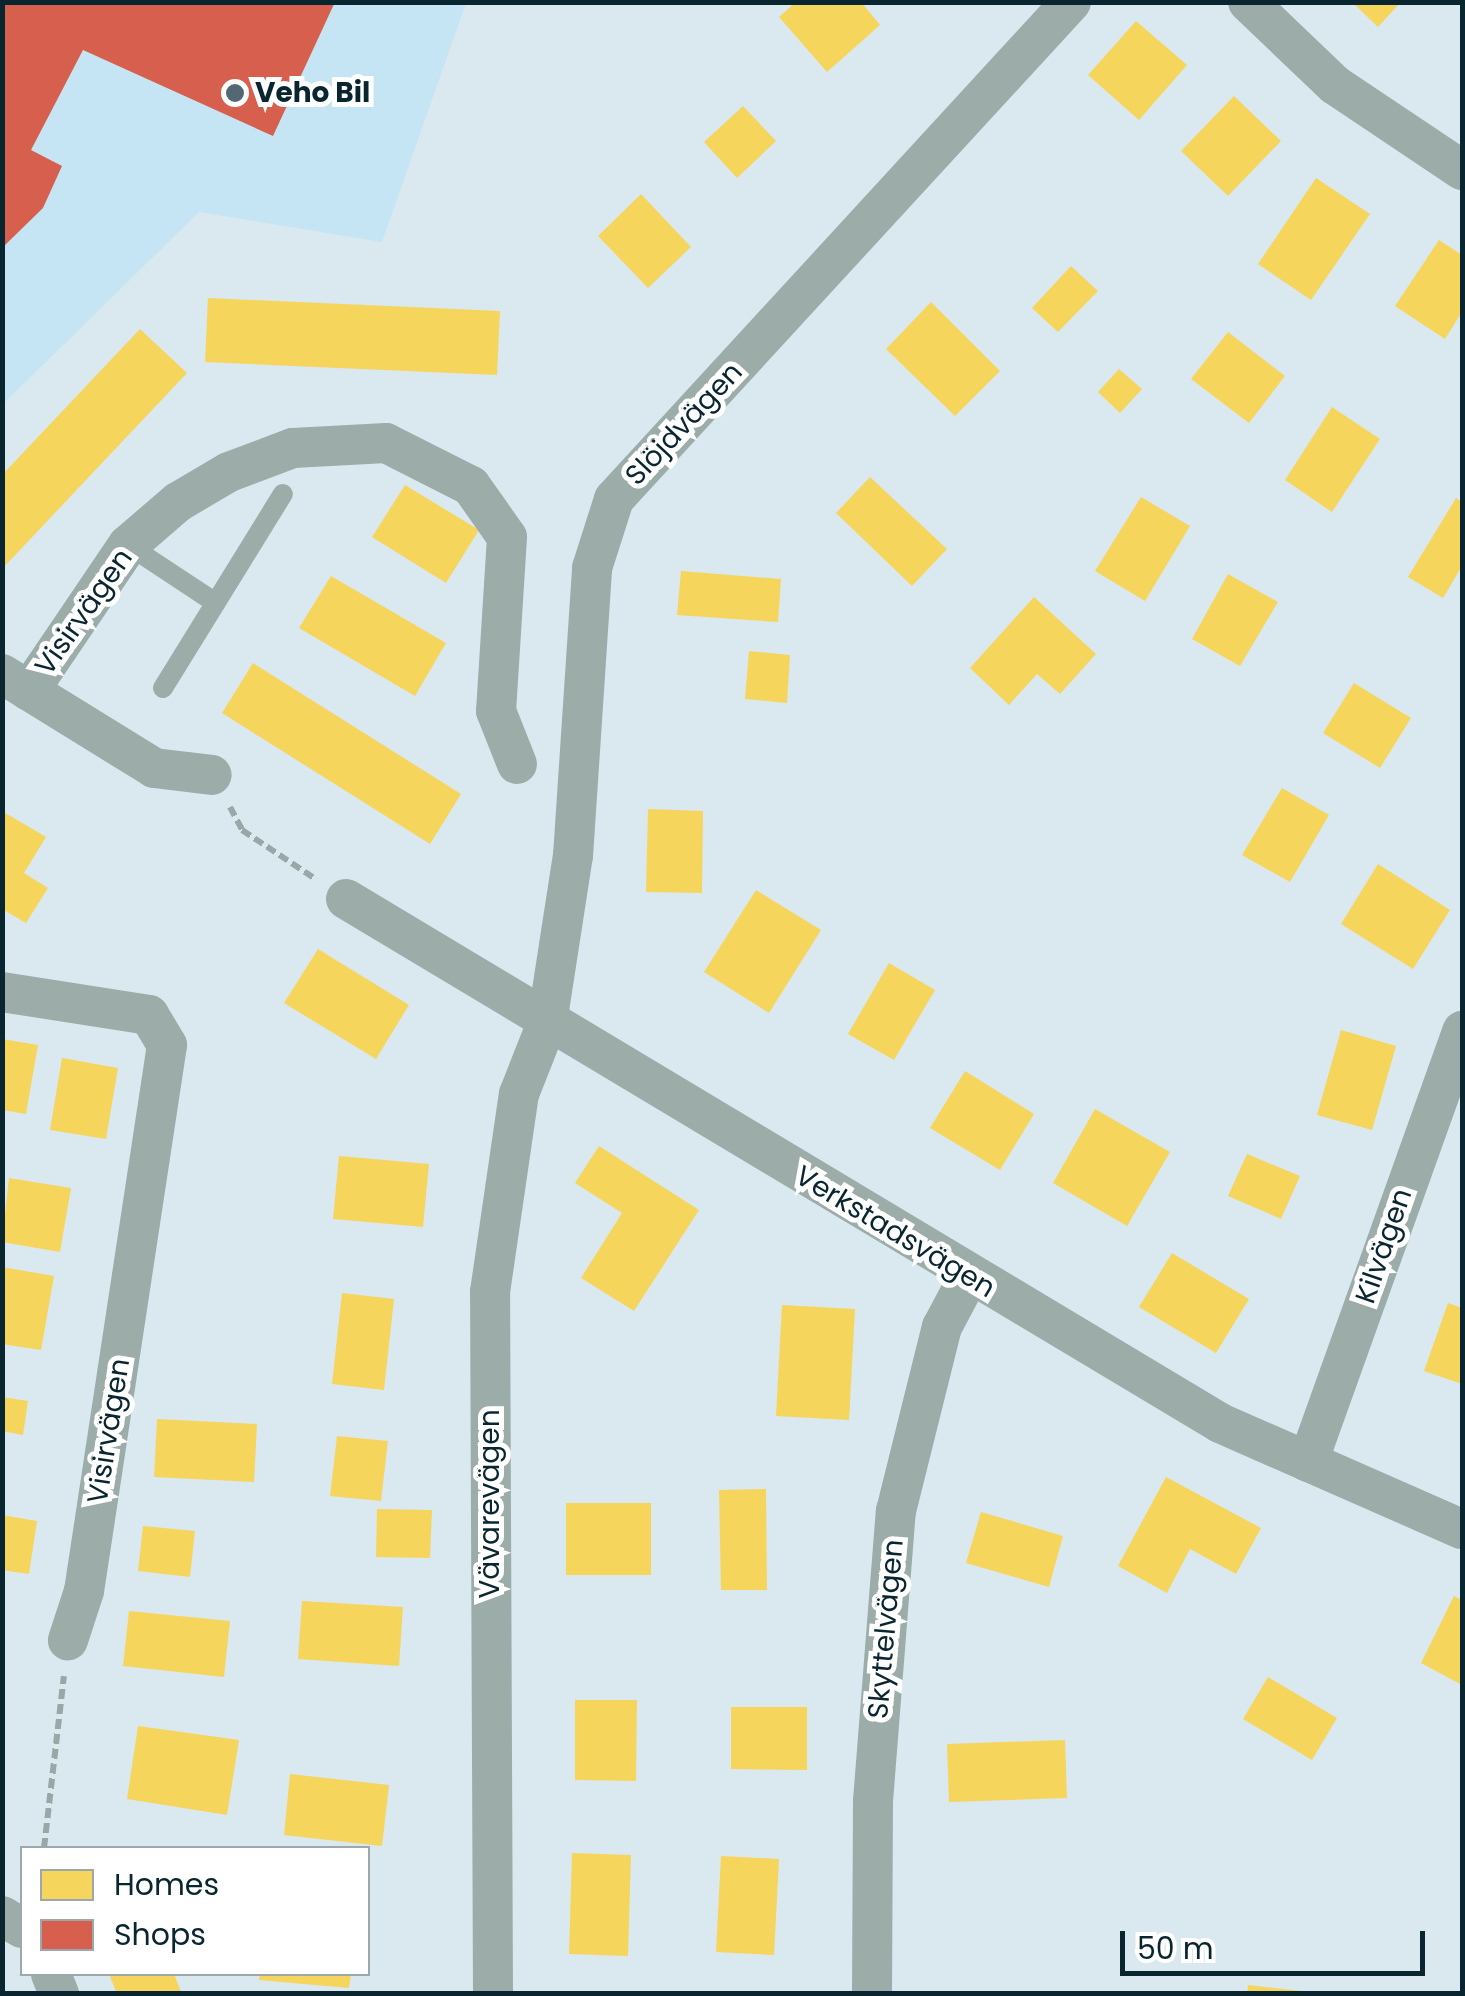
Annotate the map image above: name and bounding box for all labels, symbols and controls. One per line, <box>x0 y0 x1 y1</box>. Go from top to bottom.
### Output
place label: Veho Bil <box>255 76 370 110</box>
marker: Veho Bil <box>224 82 246 104</box>
street label: Slöjdvägen <box>619 356 749 492</box>
street label: Visirvägen <box>28 542 140 682</box>
street label: Verkstadsvägen <box>789 1159 1001 1305</box>
street label: Kilvägen <box>1349 1184 1419 1308</box>
street label: Visirvägen <box>81 1356 137 1506</box>
street label: Vävarevägen <box>473 1409 507 1599</box>
street label: Skyttelvägen <box>861 1538 911 1720</box>
legend <box>20 1846 370 1976</box>
text: Homes <box>114 1863 219 1906</box>
scale bar <box>1125 1911 1430 1973</box>
text: Shops <box>114 1913 206 1956</box>
text: 50 m <box>1137 1927 1214 1970</box>

